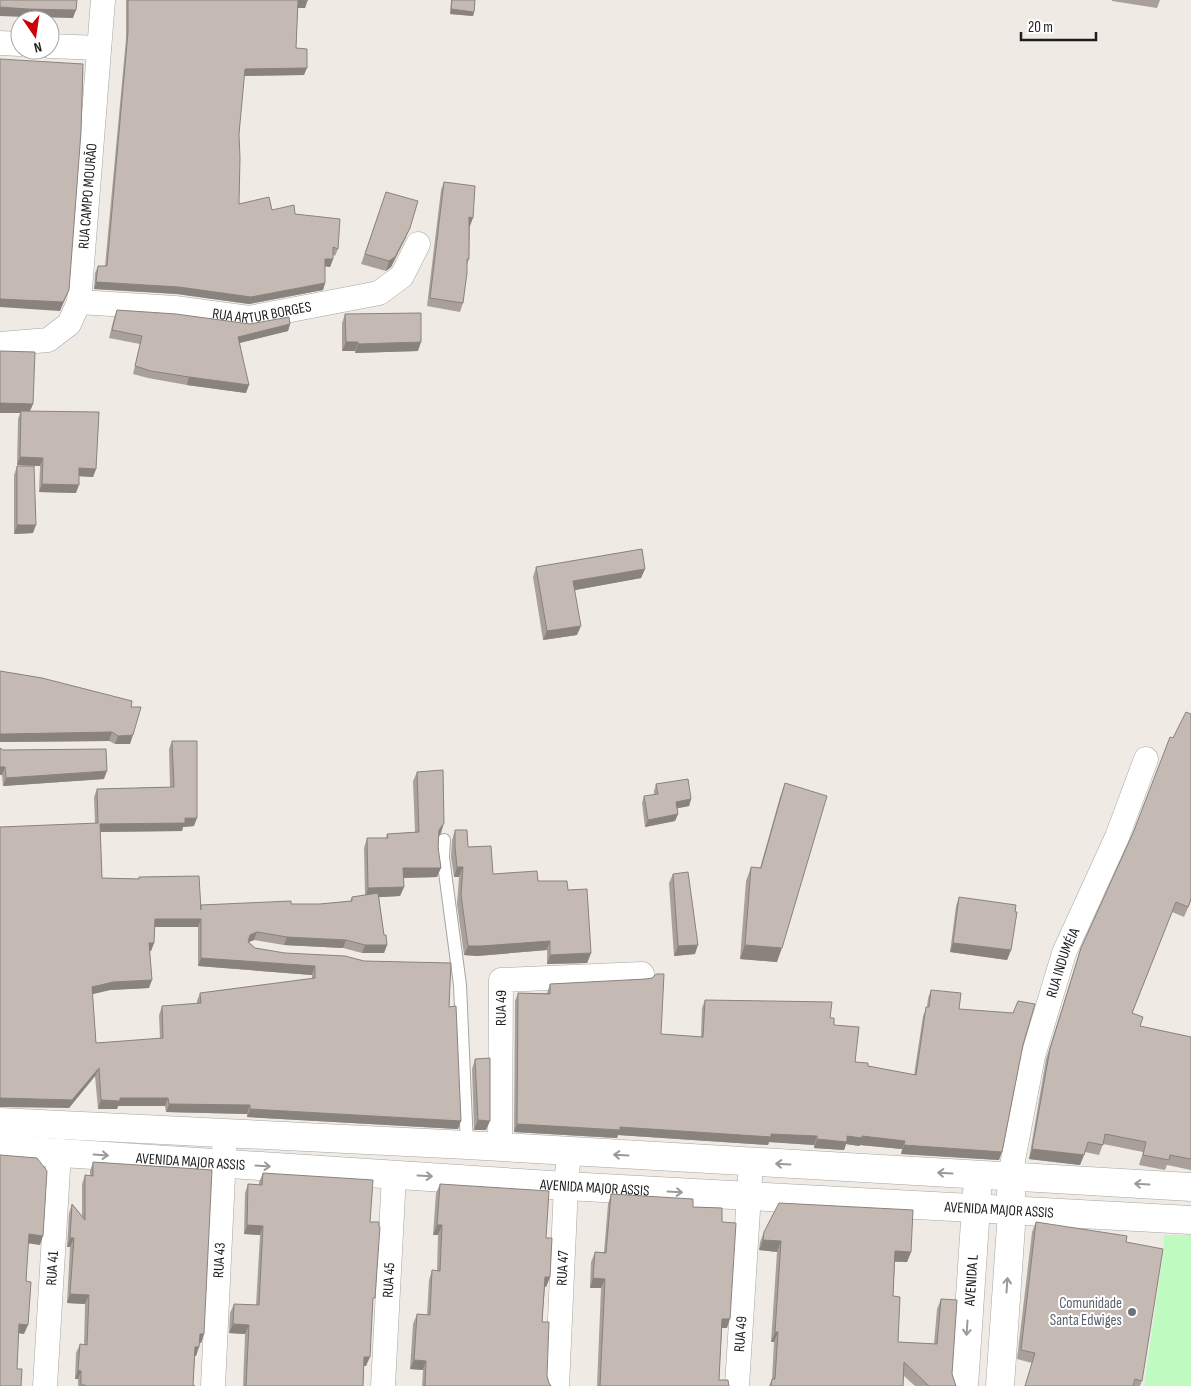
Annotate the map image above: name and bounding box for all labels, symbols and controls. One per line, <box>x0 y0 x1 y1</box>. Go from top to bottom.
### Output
north arrow <box>10 10 60 60</box>
scale bar <box>1021 10 1096 42</box>
text: 20 m <box>1028 18 1053 37</box>
text: N <box>32 38 43 56</box>
street label: RUA CAMPO MOURÃO <box>74 142 102 250</box>
street label: RUA ARTUR BORGES <box>211 297 313 328</box>
street label: RUA INDUMÉIA <box>1042 924 1084 1000</box>
street label: RUA 49 <box>492 990 511 1026</box>
street label: AVENIDA MAJOR ASSIS <box>134 1149 246 1175</box>
one-way arrow <box>93 1150 109 1159</box>
one-way arrow <box>613 1150 629 1159</box>
one-way arrow <box>775 1159 791 1168</box>
one-way arrow <box>255 1161 271 1170</box>
one-way arrow <box>937 1169 953 1178</box>
one-way arrow <box>417 1172 433 1181</box>
street label: AVENIDA MAJOR ASSIS <box>538 1175 650 1201</box>
one-way arrow <box>1135 1180 1151 1189</box>
one-way arrow <box>667 1187 683 1196</box>
street label: AVENIDA MAJOR ASSIS <box>943 1198 1054 1223</box>
street label: RUA 43 <box>209 1242 230 1278</box>
street label: RUA 41 <box>42 1250 63 1286</box>
street label: RUA 47 <box>553 1250 573 1286</box>
street label: AVENIDA L <box>960 1254 983 1307</box>
street label: RUA 45 <box>379 1262 399 1298</box>
one-way arrow <box>1002 1277 1011 1293</box>
place label: Comunidade Santa Edwiges <box>1050 1294 1122 1330</box>
marker: Comunidade Santa Edwiges <box>1126 1306 1138 1318</box>
street label: RUA 49 <box>730 1316 751 1353</box>
one-way arrow <box>963 1320 972 1336</box>

